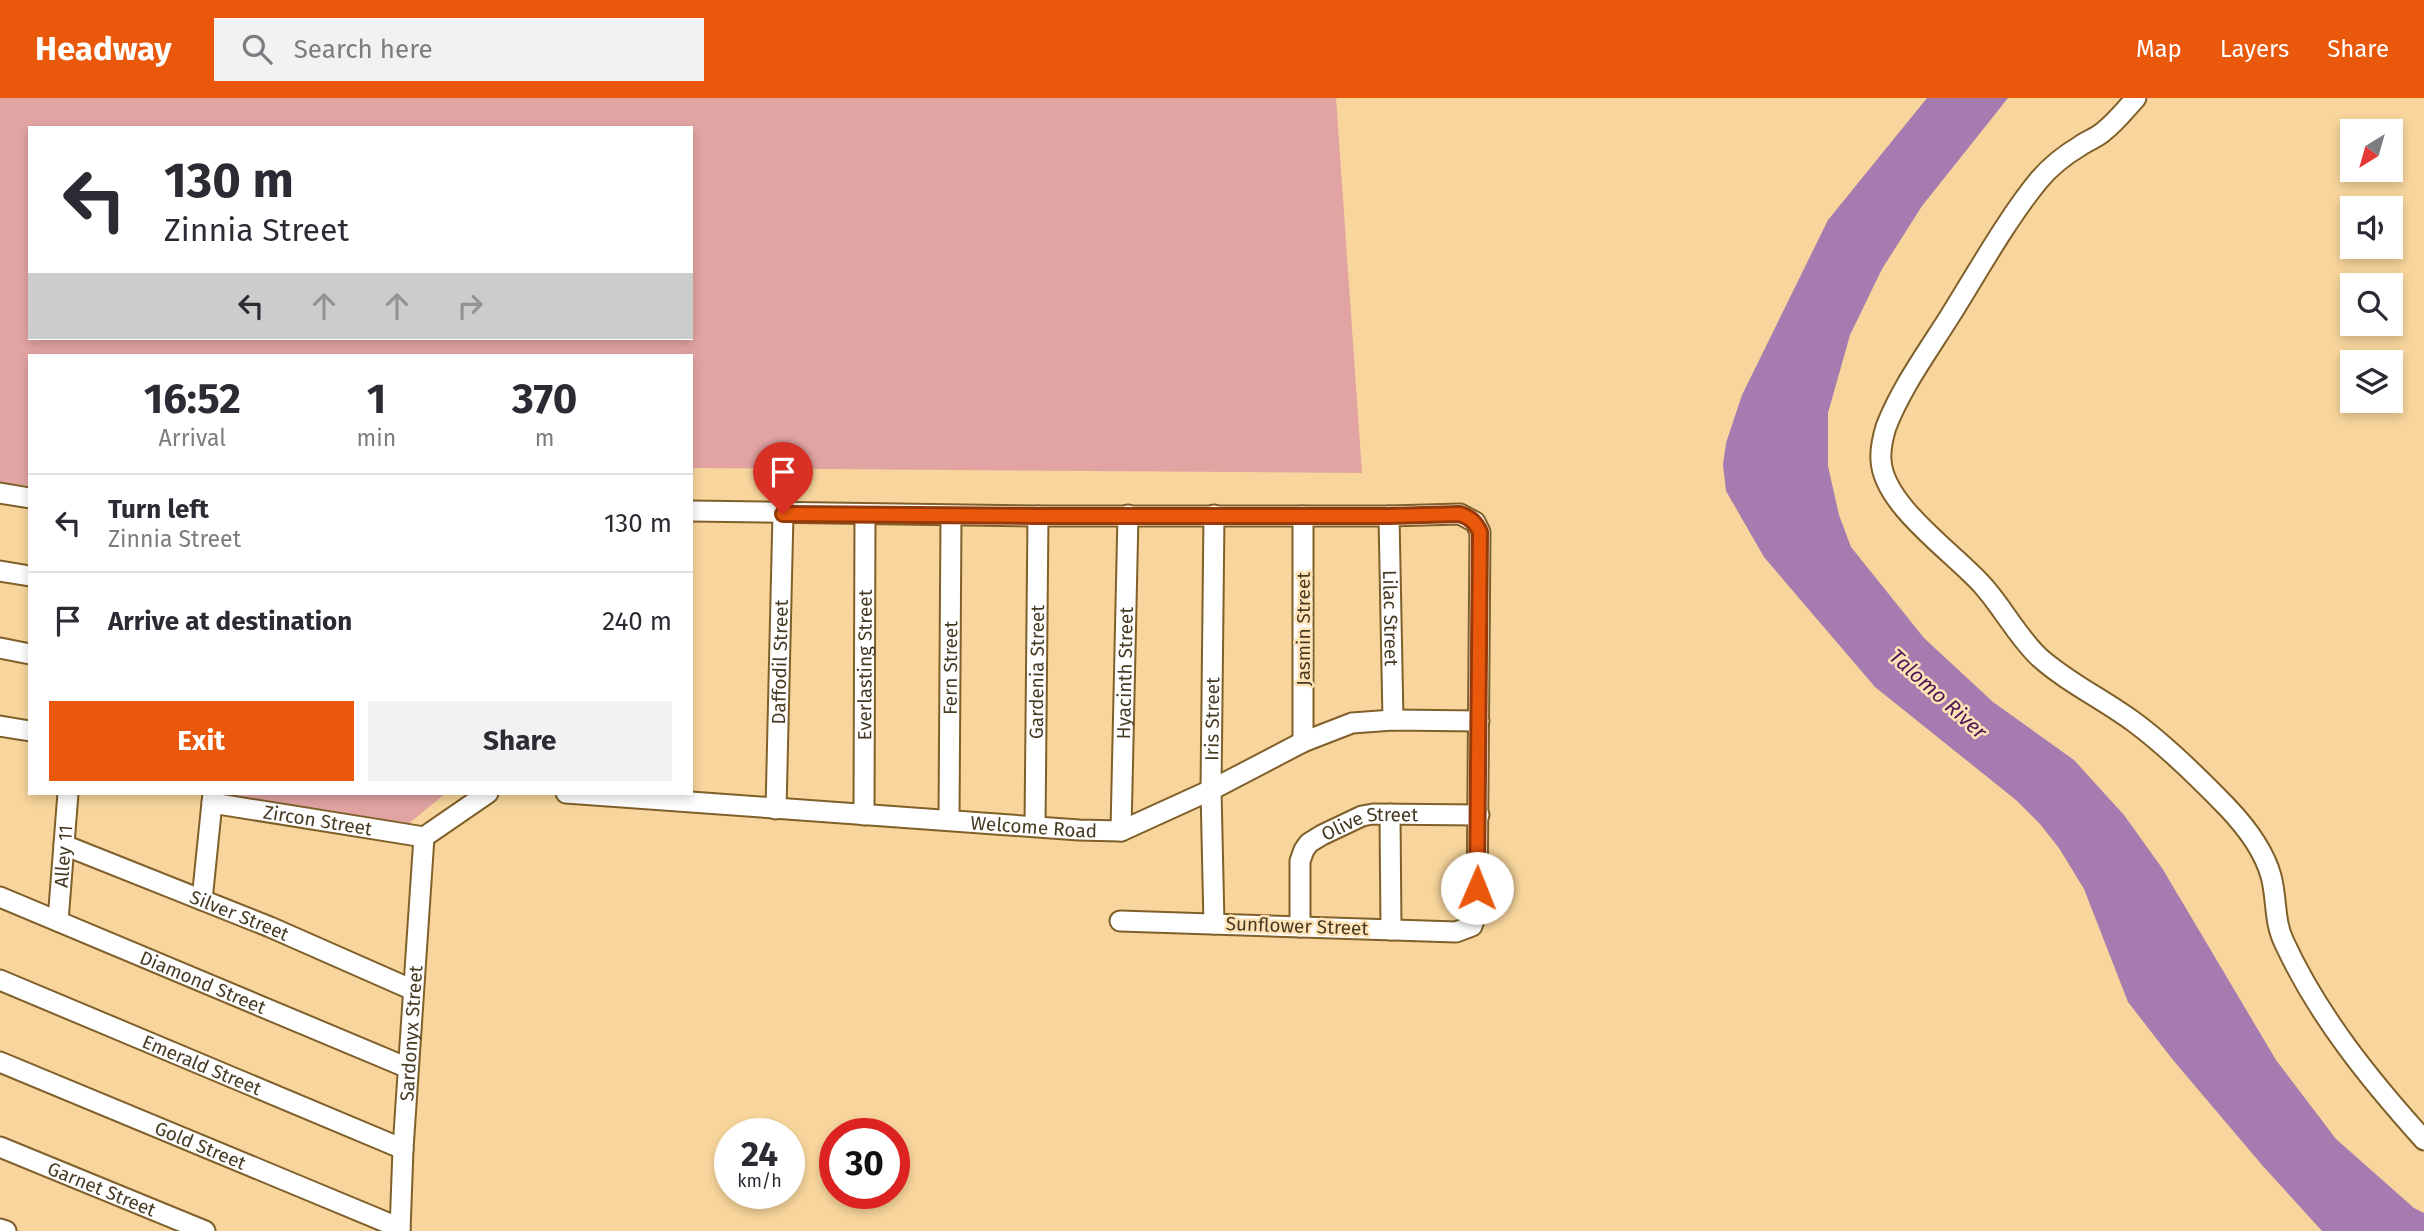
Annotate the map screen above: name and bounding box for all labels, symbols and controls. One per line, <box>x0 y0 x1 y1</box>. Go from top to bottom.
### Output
search box <box>214 18 704 81</box>
text: Headway <box>35 29 172 69</box>
icon: search <box>238 30 276 68</box>
text: Search here <box>294 34 433 65</box>
text: Map <box>2136 35 2182 63</box>
text: Layers <box>2220 35 2289 63</box>
text: Share <box>2327 35 2389 63</box>
north arrow <box>2340 119 2403 182</box>
map controls <box>2340 119 2403 413</box>
text: 130 m <box>164 151 294 210</box>
icon: left <box>49 154 140 245</box>
button: sound <box>2340 196 2403 259</box>
text: Zinnia Street <box>164 211 349 249</box>
button: search <box>2340 273 2403 336</box>
icon: left <box>232 287 270 325</box>
icon: ahead <box>305 287 343 325</box>
icon: ahead <box>378 287 416 325</box>
icon: right <box>451 287 489 325</box>
button: layers <box>2340 350 2403 413</box>
text: 16:52 <box>144 374 241 424</box>
text: 1 <box>367 374 386 424</box>
text: 370 <box>512 374 577 424</box>
text: Arrival <box>159 424 226 452</box>
text: min <box>357 424 396 452</box>
text: m <box>535 424 554 452</box>
pin <box>753 442 813 514</box>
icon: arrive <box>764 453 802 491</box>
text: Turn left <box>108 494 209 525</box>
icon: left <box>49 504 87 542</box>
text: 130 m <box>604 508 672 539</box>
text: Zinnia Street <box>108 525 241 553</box>
street label: Lilac Street <box>1379 570 1403 667</box>
street label: Jasmin Street <box>1292 572 1315 686</box>
street label: Everlasting Street <box>853 589 876 741</box>
street label: Daffodil Street <box>767 599 792 725</box>
icon: arrive <box>49 602 87 640</box>
street label: Gardenia Street <box>1024 605 1049 739</box>
text: Arrive at destination <box>108 606 352 637</box>
text: 240 m <box>602 606 672 637</box>
street label: Hyacinth Street <box>1112 606 1137 740</box>
street label: Fern Street <box>938 621 962 715</box>
water label: Talomo River <box>1884 643 1993 745</box>
street label: Iris Street <box>1200 677 1224 761</box>
button: Exit <box>49 701 354 781</box>
button: Share <box>368 701 672 781</box>
street label: Zircon Street <box>262 800 374 840</box>
street label: Olive Street <box>1317 802 1418 845</box>
street label: Welcome Road <box>970 811 1097 842</box>
street label: Alley 11 <box>49 824 77 888</box>
position arrow <box>1440 851 1514 925</box>
street label: Silver Street <box>187 885 293 945</box>
street label: Sunflower Street <box>1225 912 1369 940</box>
street label: Diamond Street <box>136 945 269 1019</box>
street label: Sardonyx Street <box>395 964 427 1102</box>
street label: Emerald Street <box>139 1030 265 1100</box>
street label: Gold Street <box>151 1116 250 1174</box>
speed limit sign: 30 <box>819 1118 910 1209</box>
text: 24 <box>741 1133 778 1175</box>
street label: Garnet Street <box>44 1156 159 1221</box>
text: km/h <box>737 1170 782 1192</box>

